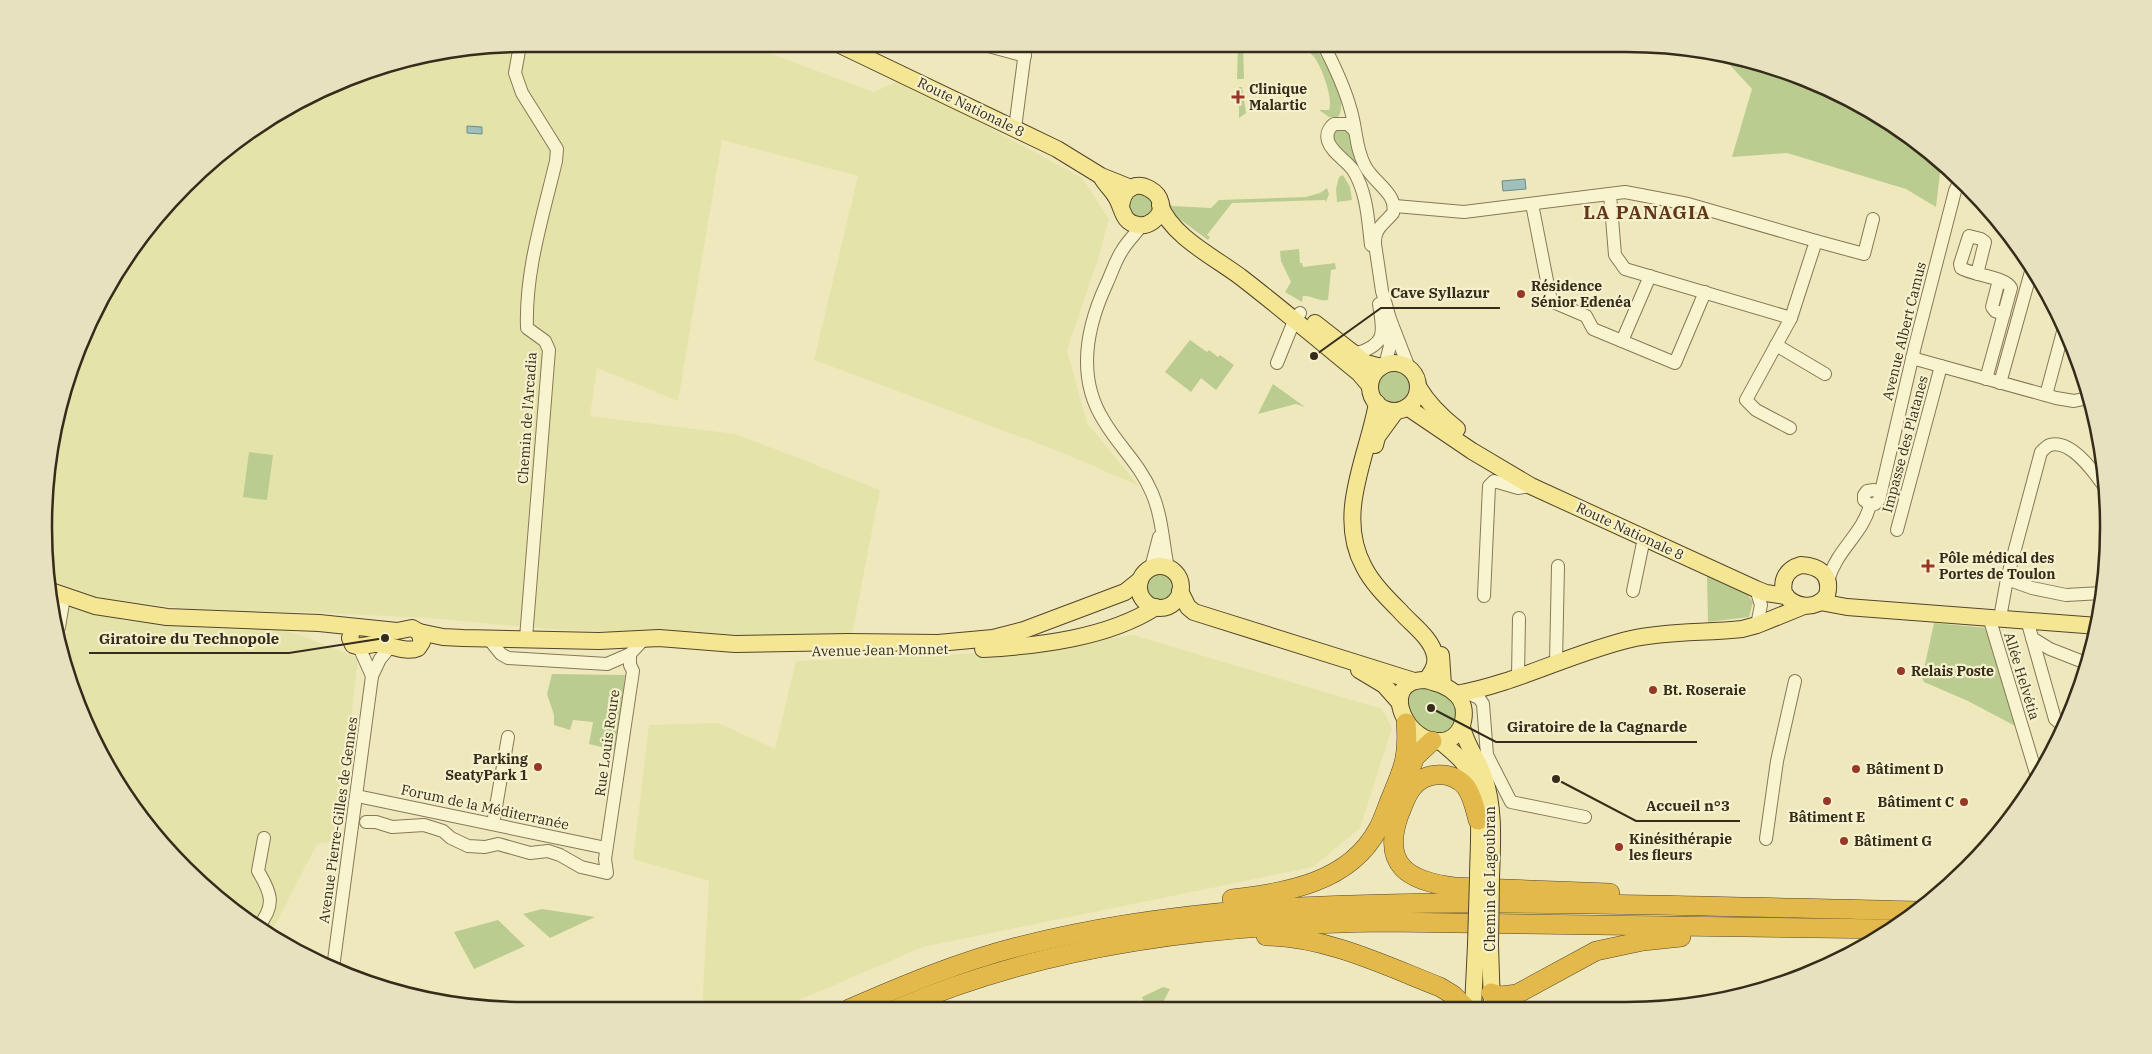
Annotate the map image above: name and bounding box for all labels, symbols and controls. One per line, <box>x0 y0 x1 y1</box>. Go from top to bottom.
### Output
street label: Route Nationale 8 <box>914 73 1028 141</box>
place label: Clinique Malartic <box>1249 80 1307 114</box>
marker: Clinique Malartic <box>1231 90 1245 104</box>
district label: LA PANAGIA <box>1583 200 1711 224</box>
street label: Avenue Albert Camus <box>1878 260 1930 402</box>
place label: Résidence Sénior Edenéa <box>1531 277 1631 311</box>
callout: Cave Syllazur <box>1381 278 1500 308</box>
text: Cave Syllazur <box>1390 283 1490 302</box>
marker: Résidence Sénior Edenéa <box>1515 288 1527 300</box>
street label: Chemin de l'Arcadia <box>513 351 541 484</box>
street label: Impasse des Platanes <box>1878 373 1932 515</box>
street label: Route Nationale 8 <box>1573 498 1687 564</box>
place label: Pôle médical des Portes de Toulon <box>1939 549 2055 583</box>
marker: Pôle médical des Portes de Toulon <box>1921 559 1935 573</box>
callout: Giratoire du Technopole <box>89 623 289 653</box>
text: Giratoire du Technopole <box>99 629 279 648</box>
street label: Allée Helvétia <box>2000 630 2044 722</box>
street label: Avenue Jean Monnet <box>812 640 949 660</box>
place label: Relais Poste <box>1911 662 1994 680</box>
marker: Relais Poste <box>1895 665 1907 677</box>
place label: Bt. Roseraie <box>1663 681 1746 699</box>
marker: Bt. Roseraie <box>1647 684 1659 696</box>
street label: Rue Louis Roure <box>591 688 623 798</box>
callout: Giratoire de la Cagnarde <box>1496 712 1697 742</box>
street label: Avenue Pierre-Gilles de Gennes <box>315 715 361 925</box>
text: Giratoire de la Cagnarde <box>1507 717 1687 736</box>
place label: Parking SeatyPark 1 <box>445 750 529 784</box>
place label: Bâtiment D <box>1866 760 1944 778</box>
marker: Parking SeatyPark 1 <box>532 761 544 773</box>
marker: Bâtiment D <box>1850 763 1862 775</box>
street label: Forum de la Méditerranée <box>399 780 571 834</box>
callout: Accueil n°3 <box>1636 791 1740 821</box>
place label: Bâtiment C <box>1878 793 1954 811</box>
marker: Bâtiment E <box>1821 795 1833 807</box>
text: Accueil n°3 <box>1646 796 1730 815</box>
marker: Bâtiment C <box>1958 796 1970 808</box>
street label: Chemin de Lagoubran <box>1481 806 1499 952</box>
place label: Bâtiment E <box>1789 808 1865 826</box>
place label: Kinésithérapie les fleurs <box>1629 830 1732 864</box>
place label: Bâtiment G <box>1854 832 1932 850</box>
marker: Bâtiment G <box>1838 835 1850 847</box>
marker: Kinésithérapie les fleurs <box>1613 841 1625 853</box>

